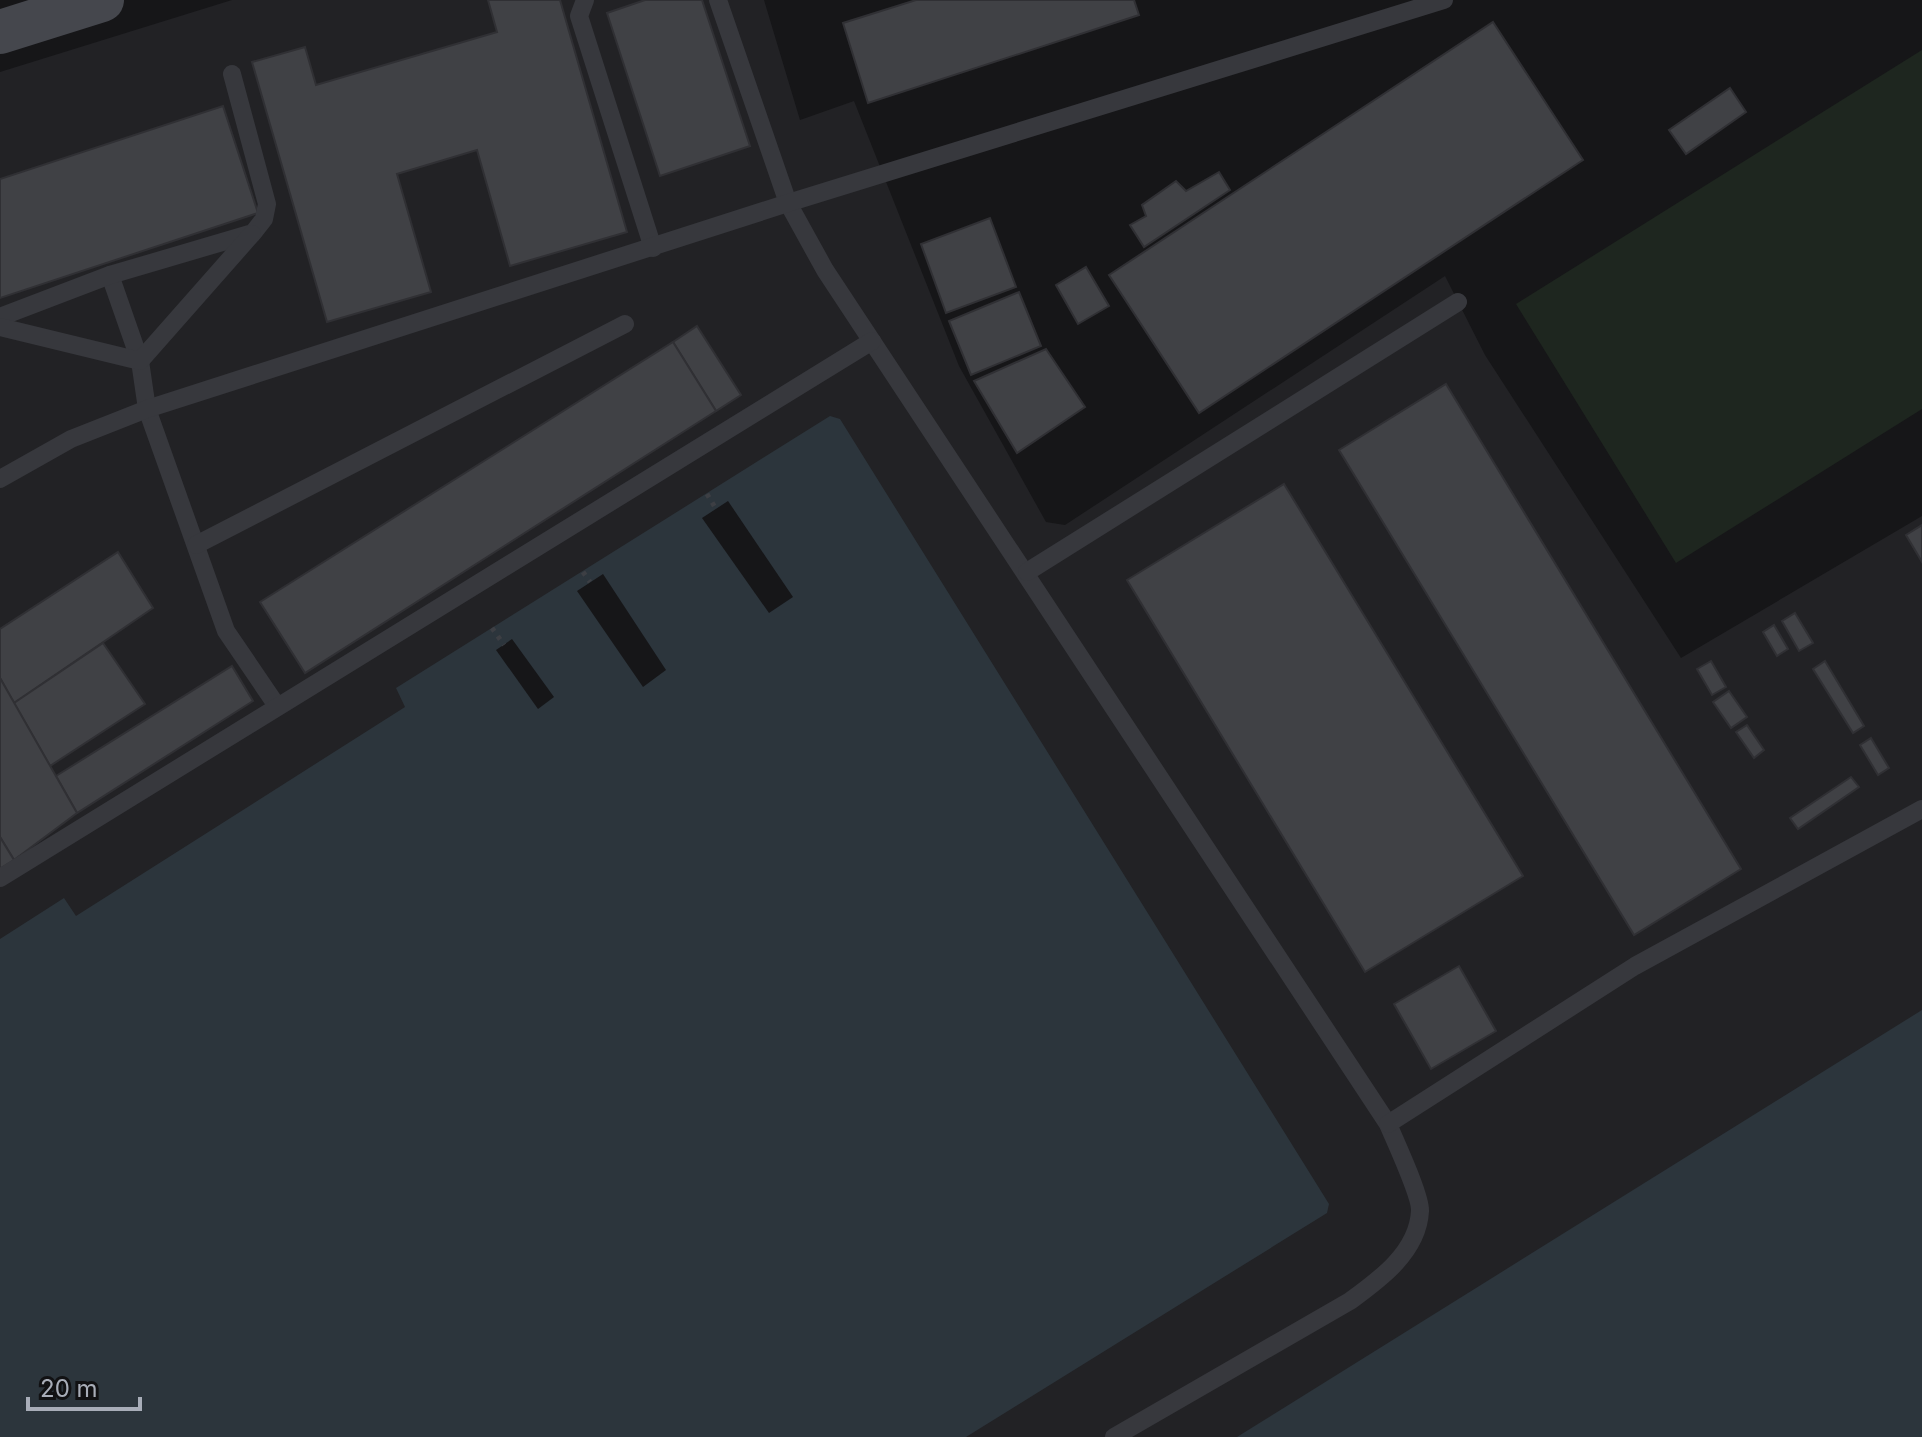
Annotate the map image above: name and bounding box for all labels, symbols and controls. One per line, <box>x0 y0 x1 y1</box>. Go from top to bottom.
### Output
scale bar <box>28 1361 140 1411</box>
text: 20 m <box>40 1374 98 1403</box>

